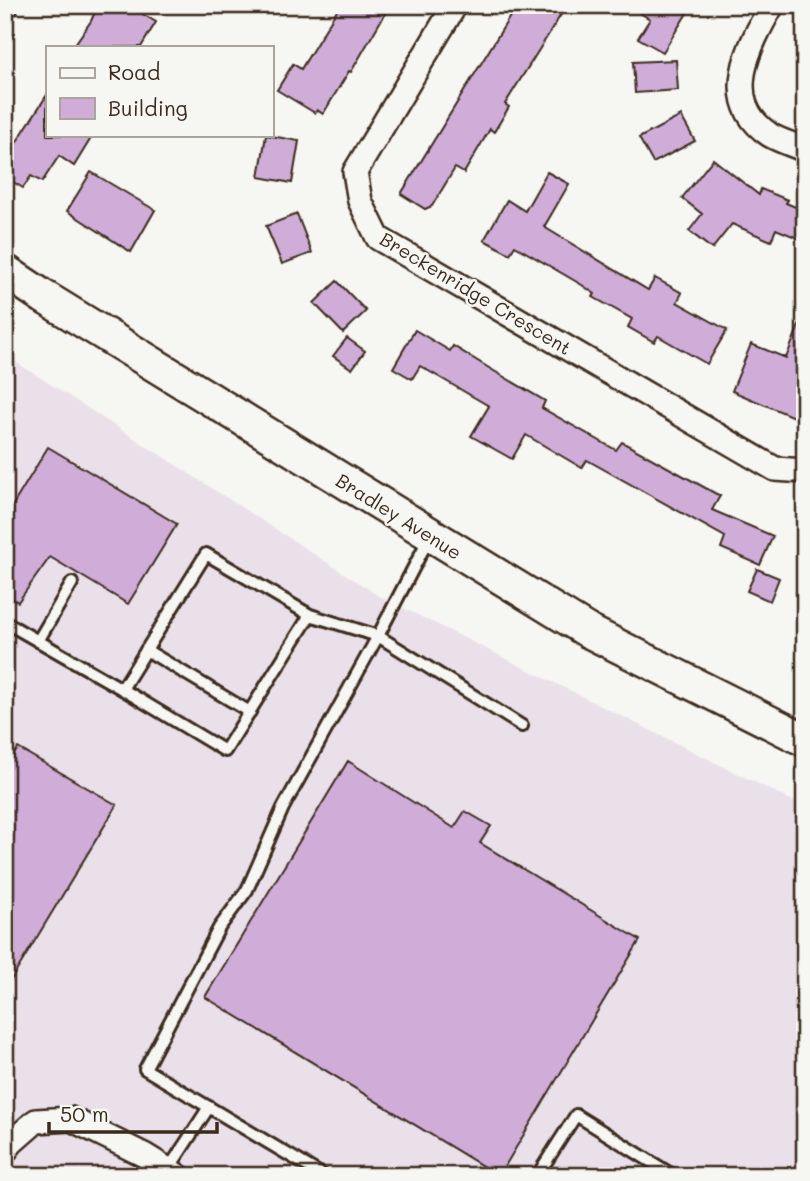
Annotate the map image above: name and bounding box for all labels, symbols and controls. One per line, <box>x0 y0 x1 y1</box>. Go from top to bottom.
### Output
legend <box>46 46 273 136</box>
text: Road <box>108 58 160 85</box>
text: Building <box>108 94 188 121</box>
street label: Breckenridge Crescent <box>376 226 576 360</box>
street label: Bradley Avenue <box>332 467 466 565</box>
scale bar <box>49 1090 217 1134</box>
text: 50 m <box>60 1100 109 1127</box>

